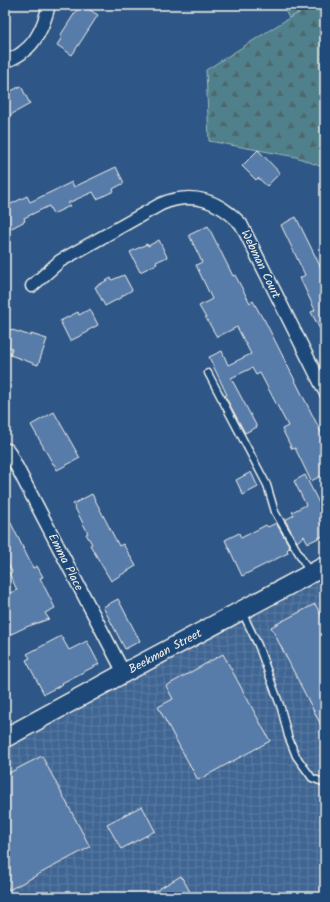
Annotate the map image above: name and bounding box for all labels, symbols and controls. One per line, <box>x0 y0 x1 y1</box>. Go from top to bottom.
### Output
street label: Webman Court <box>236 227 286 302</box>
street label: Emma Place <box>43 530 88 595</box>
street label: Beekman Street <box>125 624 206 679</box>

